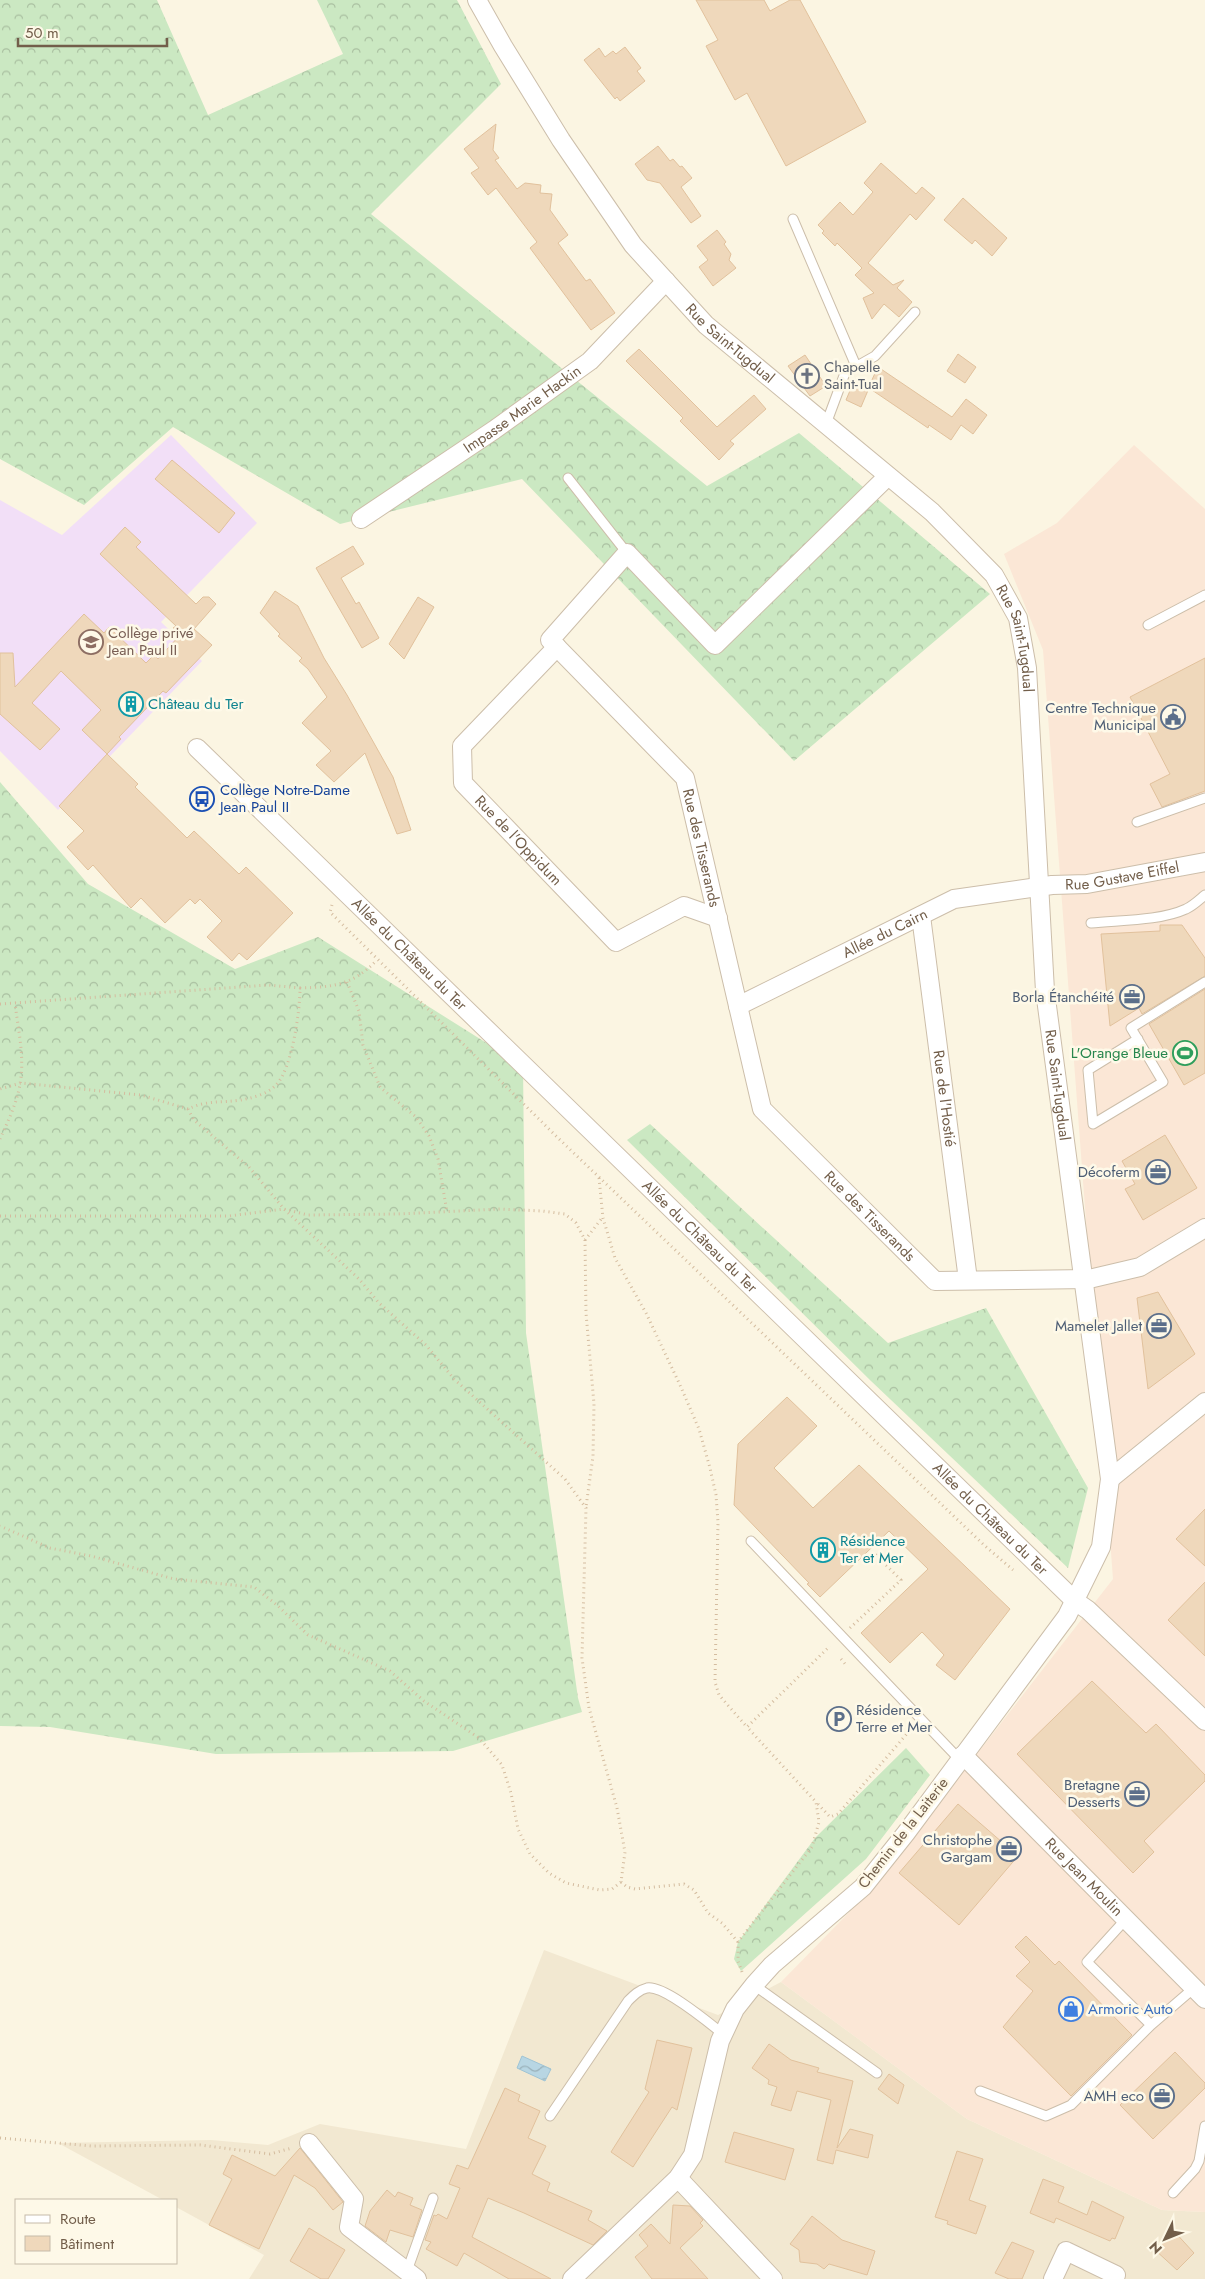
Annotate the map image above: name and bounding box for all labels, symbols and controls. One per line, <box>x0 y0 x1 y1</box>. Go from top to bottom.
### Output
scale bar <box>18 15 166 47</box>
text: 50 m <box>25 22 59 44</box>
street label: Rue Saint-Tugdual <box>680 298 779 388</box>
place label: Chapelle Saint-Tual <box>824 356 882 395</box>
street label: Impasse Marie Hackin <box>459 360 586 459</box>
church icon: Chapelle Saint-Tual <box>794 363 820 389</box>
street label: Rue Saint-Tugdual <box>990 580 1039 693</box>
place label: Collège privé Jean Paul II <box>106 622 194 661</box>
school or university icon: Collège privé Jean Paul II <box>78 629 104 655</box>
building icon: Château du Ter <box>118 691 144 717</box>
place label: Château du Ter <box>148 693 244 715</box>
place label: Centre Technique Municipal <box>1045 697 1156 736</box>
public building icon: Centre Technique Municipal <box>1160 704 1186 730</box>
place label: Collège Notre-Dame Jean Paul II <box>218 779 350 818</box>
bus stop icon: Collège Notre-Dame Jean Paul II <box>189 786 215 812</box>
street label: Rue des Tisserands <box>677 786 726 909</box>
street label: Rue de l'Oppidum <box>470 790 567 891</box>
street label: Rue Gustave Eiffel <box>1065 856 1181 896</box>
street label: Allée du Château du Ter <box>347 893 473 1016</box>
street label: Allée du Cairn <box>839 903 931 964</box>
office icon: Borla Étanchéité <box>1119 984 1145 1010</box>
place label: Borla Étanchéité <box>1012 986 1114 1008</box>
street label: Rue Saint-Tugdual <box>1039 1028 1076 1142</box>
sports icon: L'Orange Bleue <box>1172 1040 1198 1066</box>
place label: L'Orange Bleue <box>1071 1042 1168 1064</box>
street label: Rue de l'Hostié <box>927 1049 962 1148</box>
office icon: Décoferm <box>1145 1159 1171 1185</box>
place label: Décoferm <box>1078 1161 1140 1183</box>
street label: Rue des Tisserands <box>819 1166 920 1266</box>
street label: Allée du Château du Ter <box>637 1175 763 1298</box>
office icon: Mamelet Jallet <box>1146 1313 1172 1339</box>
place label: Mamelet Jallet <box>1055 1315 1142 1337</box>
street label: Allée du Château du Ter <box>928 1457 1054 1581</box>
place label: Résidence Ter et Mer <box>840 1530 905 1569</box>
building icon: Résidence Ter et Mer <box>810 1537 836 1563</box>
place label: Résidence Terre et Mer <box>856 1699 933 1738</box>
parking icon: Résidence Terre et Mer <box>826 1706 852 1732</box>
street label: Chemin de la Laiterie <box>853 1773 954 1893</box>
place label: Bretagne Desserts <box>1064 1774 1120 1813</box>
office icon: Bretagne Desserts <box>1124 1781 1150 1807</box>
place label: Christophe Gargam <box>923 1829 992 1868</box>
street label: Rue Jean Moulin <box>1040 1833 1128 1921</box>
office icon: Christophe Gargam <box>996 1836 1022 1862</box>
shop icon: Armoric Auto <box>1058 1996 1084 2022</box>
place label: Armoric Auto <box>1088 1998 1173 2020</box>
office icon: AMH eco <box>1149 2083 1175 2109</box>
place label: AMH eco <box>1084 2085 1144 2107</box>
legend <box>15 2199 178 2264</box>
text: Route <box>60 2208 96 2230</box>
north arrow <box>1140 2214 1190 2264</box>
text: Bâtiment <box>60 2233 114 2255</box>
text: N <box>1144 2237 1167 2259</box>

